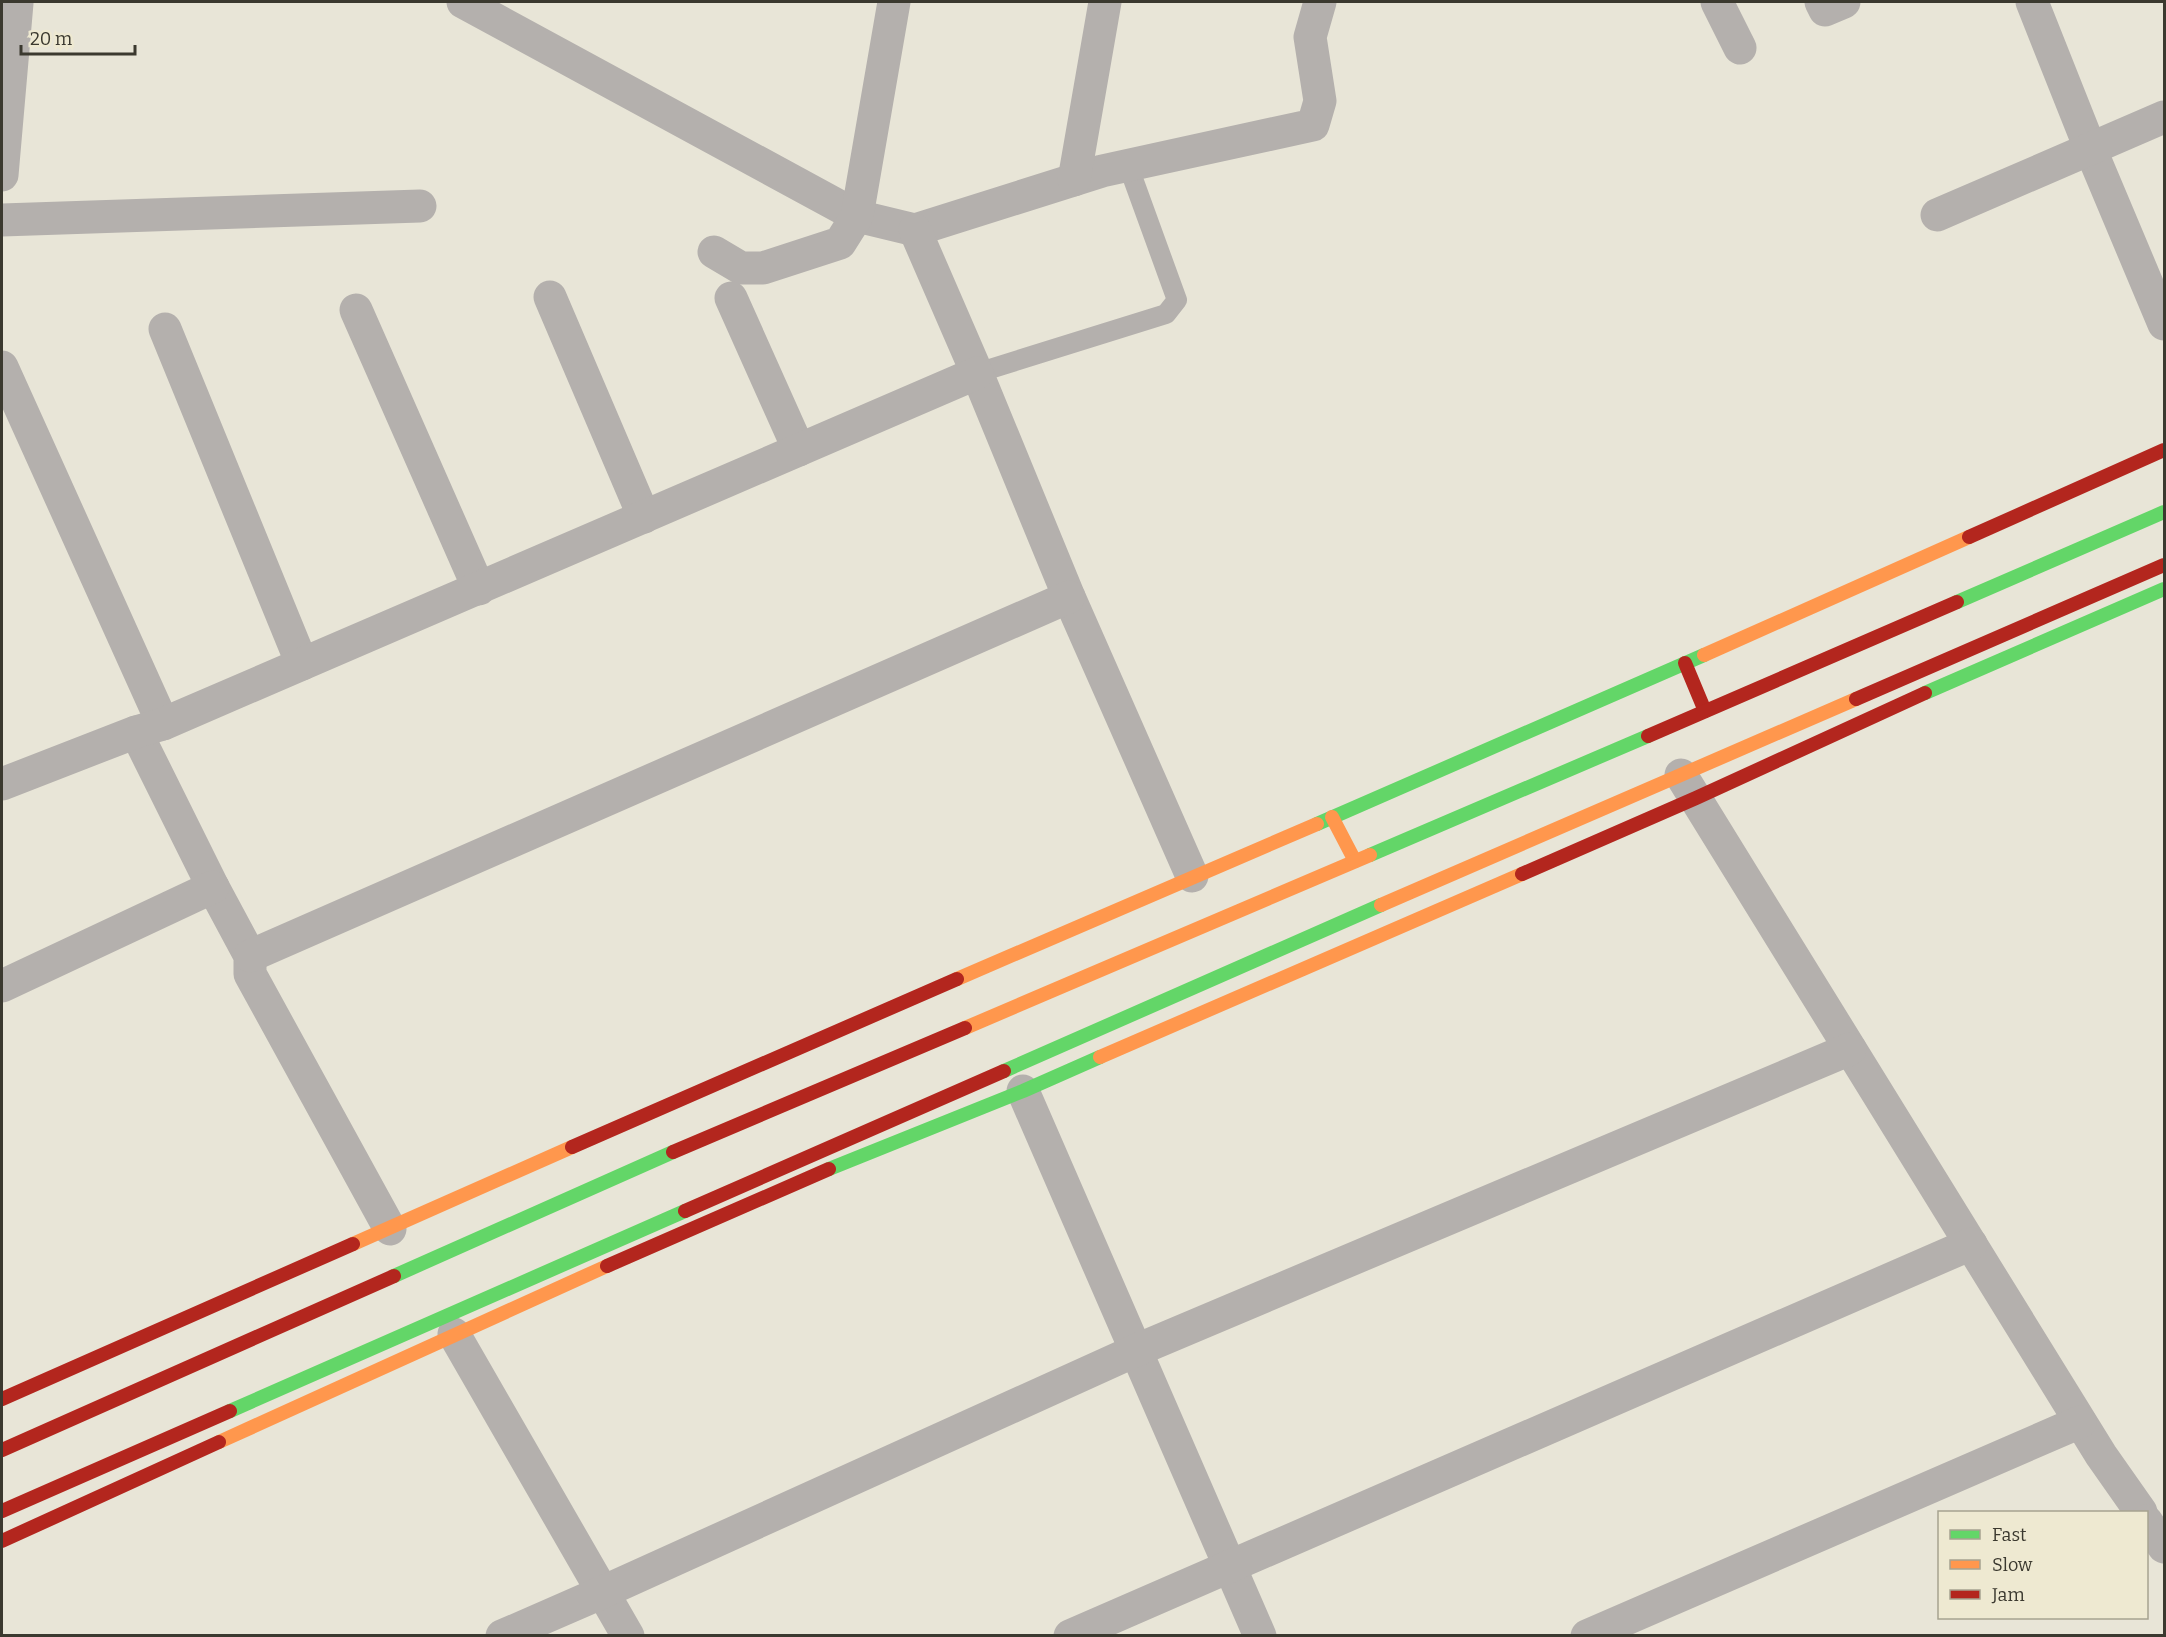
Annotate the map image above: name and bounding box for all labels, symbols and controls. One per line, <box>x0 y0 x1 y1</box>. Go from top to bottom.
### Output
scale bar <box>21 18 135 56</box>
text: 20 m <box>30 28 72 50</box>
legend <box>1938 1511 2148 1619</box>
text: Fast <box>1992 1524 2027 1546</box>
text: Slow <box>1992 1554 2033 1576</box>
text: Jam <box>1991 1584 2025 1606</box>

